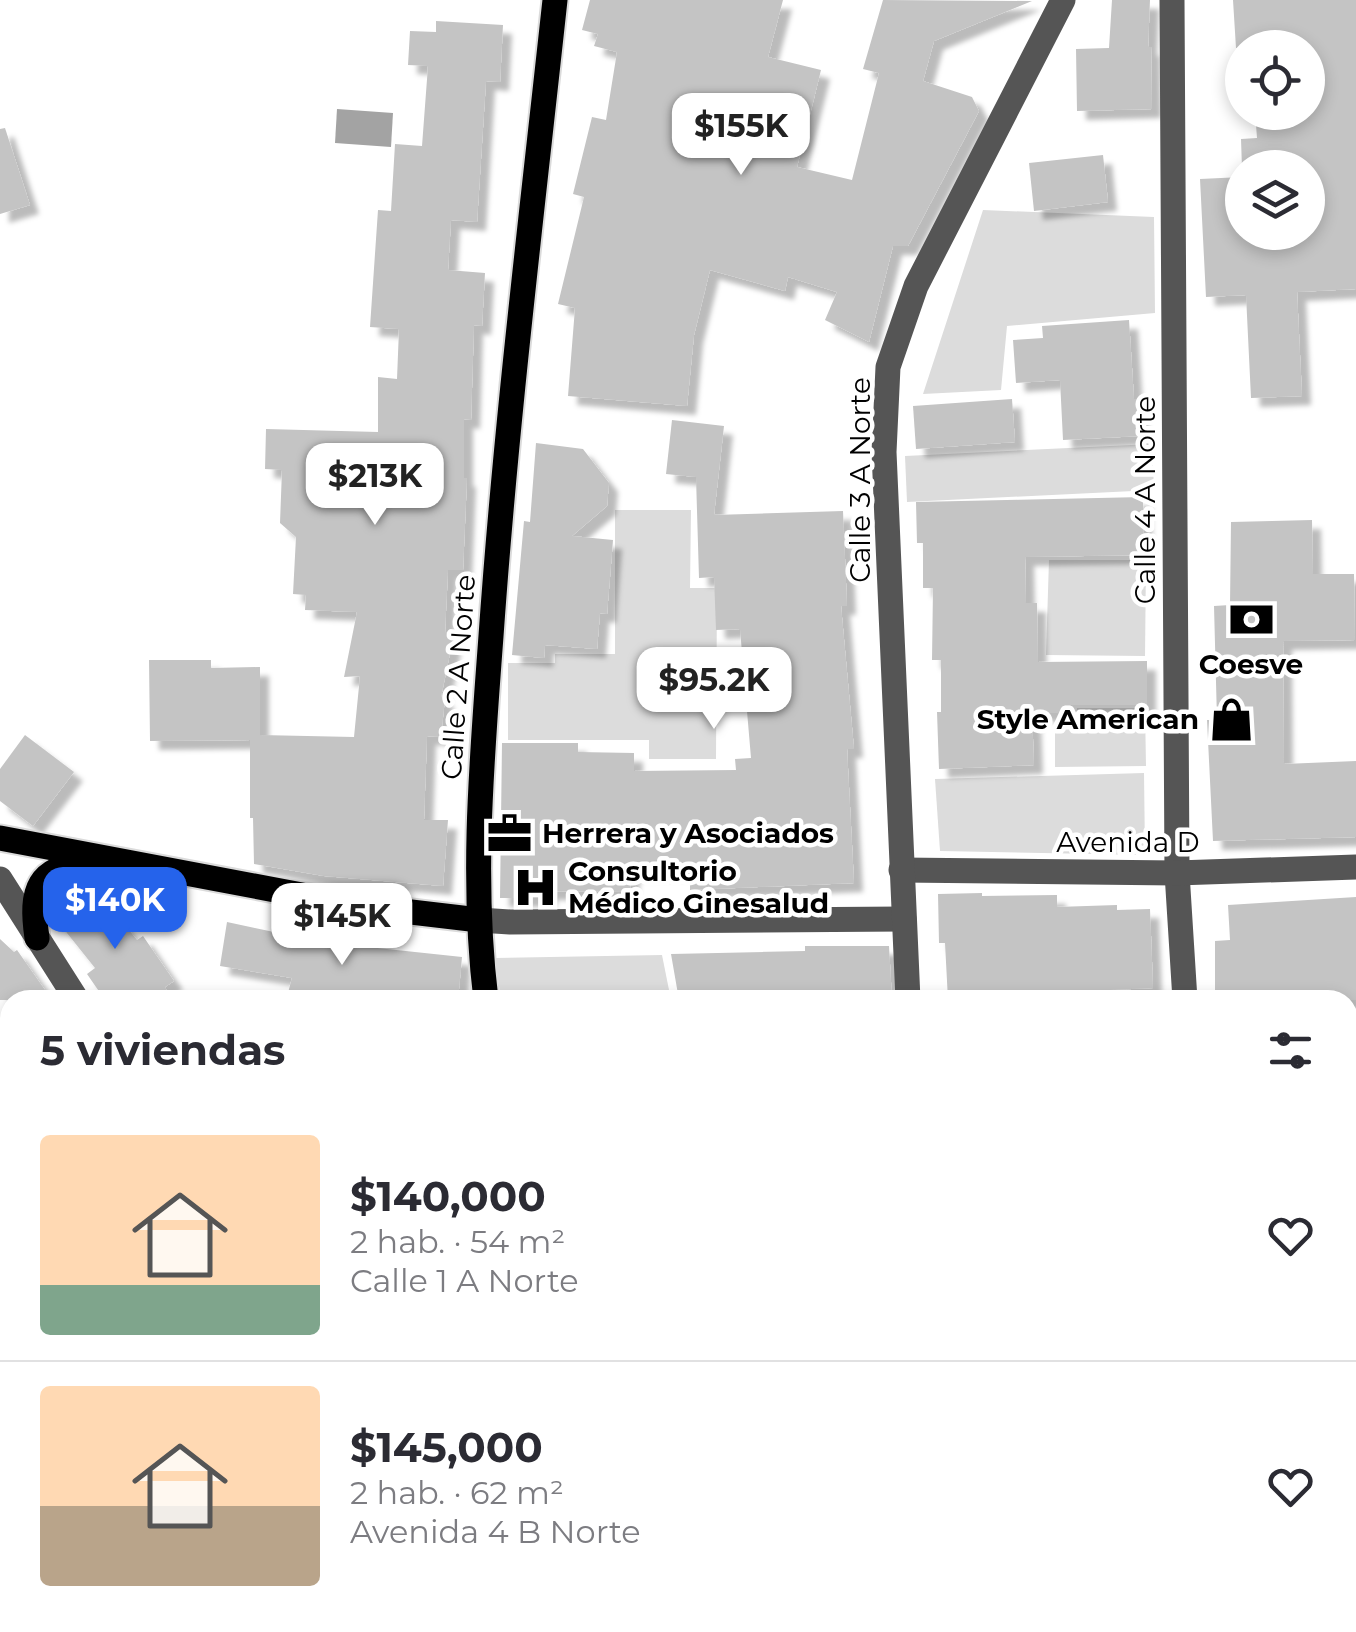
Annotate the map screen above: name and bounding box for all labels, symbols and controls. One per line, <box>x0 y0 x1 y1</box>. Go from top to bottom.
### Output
map controls <box>1225 30 1325 250</box>
button: locate <box>1225 30 1325 130</box>
pin: $155K <box>671 93 811 178</box>
text: $155K <box>694 106 788 145</box>
button: layers <box>1225 150 1325 250</box>
street label: Calle 3 A Norte <box>843 377 877 583</box>
street label: Calle 4 A Norte <box>1128 396 1162 604</box>
pin: $213K <box>305 443 445 528</box>
text: $213K <box>328 456 422 495</box>
street label: Calle 2 A Norte <box>434 573 482 781</box>
bank icon: Coesve <box>1227 595 1275 643</box>
pin: $95.2K <box>633 647 795 732</box>
place label: Coesve <box>1199 647 1303 681</box>
text: $95.2K <box>659 660 769 699</box>
shop icon: Style American <box>1208 695 1256 743</box>
place label: Style American <box>977 702 1199 736</box>
office icon: Herrera y Asociados <box>485 809 533 857</box>
place label: Herrera y Asociados <box>542 816 834 850</box>
street label: Avenida D <box>1056 825 1200 859</box>
place label: Consultorio Médico Ginesalud <box>568 854 829 920</box>
hospital icon: Consultorio Médico Ginesalud <box>511 863 559 911</box>
pin: $140K <box>45 867 185 952</box>
text: $140K <box>65 880 165 919</box>
pin: $145K <box>272 883 412 968</box>
text: $145K <box>293 896 391 935</box>
icon: filters <box>1263 1023 1318 1078</box>
text: 5 viviendas <box>40 1024 285 1076</box>
text: $140,000 <box>350 1170 546 1222</box>
icon: home <box>120 1175 240 1295</box>
icon: heart <box>1263 1208 1318 1263</box>
text: 2 hab. · 54 m² <box>350 1222 565 1261</box>
text: Calle 1 A Norte <box>350 1261 579 1300</box>
text: $145,000 <box>350 1421 543 1473</box>
icon: home <box>120 1426 240 1546</box>
icon: heart <box>1263 1459 1318 1514</box>
text: 2 hab. · 62 m² <box>350 1473 564 1512</box>
text: Avenida 4 B Norte <box>350 1512 641 1551</box>

